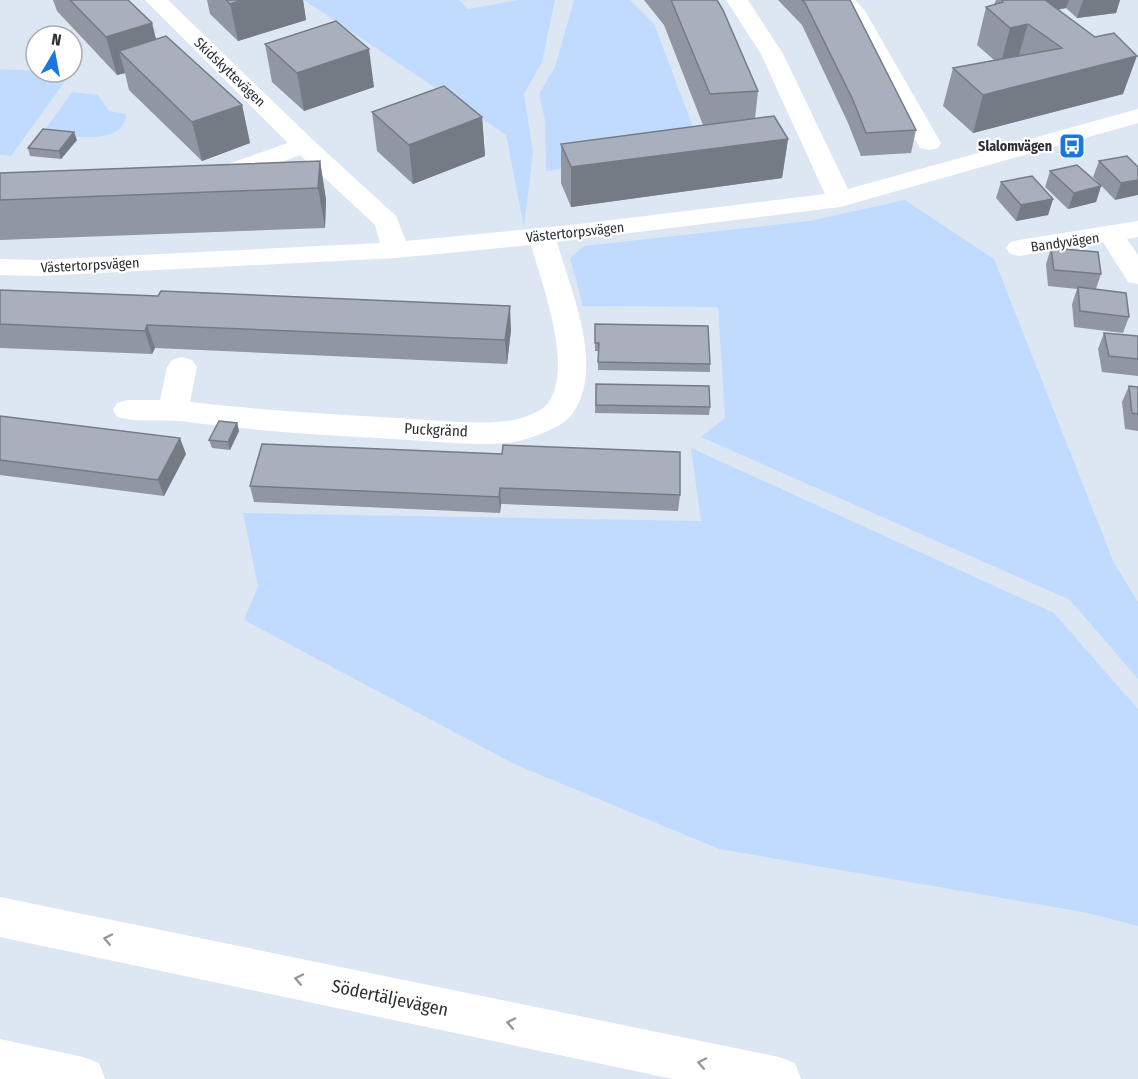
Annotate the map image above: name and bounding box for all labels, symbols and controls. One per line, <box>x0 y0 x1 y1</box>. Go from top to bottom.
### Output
north arrow <box>24 24 84 84</box>
text: N <box>50 30 63 50</box>
street label: Skidskyttevägen <box>190 34 269 111</box>
bus stop icon: Slalomvägen <box>1057 131 1087 161</box>
place label: Slalomvägen <box>978 138 1052 155</box>
street label: Västertorpsvägen <box>525 219 625 246</box>
street label: Bandyvägen <box>1030 229 1100 256</box>
street label: Västertorpsvägen <box>40 254 140 277</box>
street label: Puckgränd <box>404 419 468 441</box>
one-way arrow <box>104 934 114 947</box>
one-way arrow <box>295 973 305 986</box>
street label: Södertäljevägen <box>330 975 450 1021</box>
one-way arrow <box>506 1017 516 1030</box>
one-way arrow <box>697 1057 707 1070</box>

